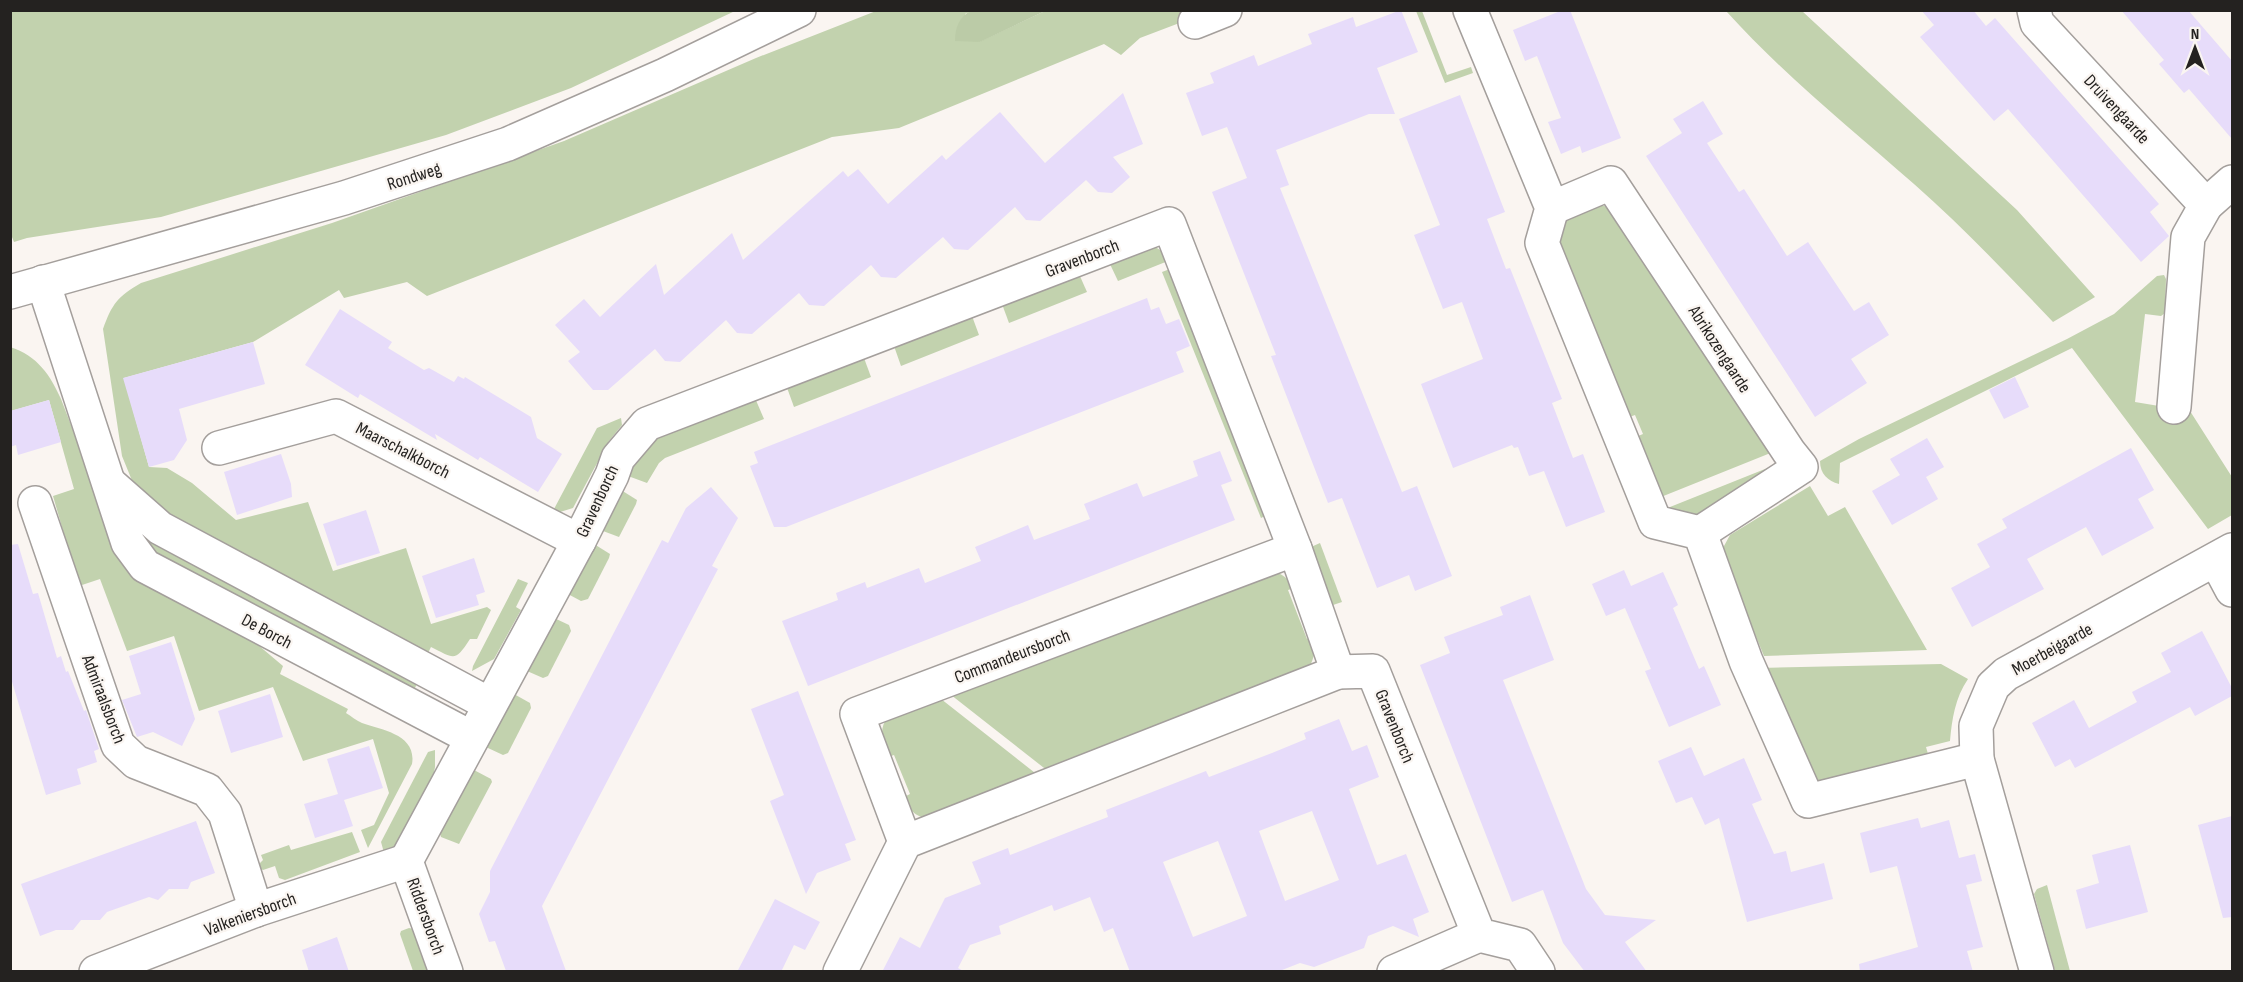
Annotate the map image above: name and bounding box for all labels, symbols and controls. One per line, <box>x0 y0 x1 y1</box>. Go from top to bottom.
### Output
north arrow <box>2165 18 2225 78</box>
text: N <box>2191 25 2199 44</box>
street label: Druivengaarde <box>2079 70 2154 148</box>
street label: Rondweg <box>385 158 444 195</box>
street label: Gravenborch <box>1042 235 1122 282</box>
street label: Abrikozengaarde <box>1683 301 1755 397</box>
street label: Maarschalkborch <box>352 418 453 483</box>
street label: Gravenborch <box>572 462 623 541</box>
street label: De Borch <box>238 609 296 653</box>
street label: Moerbeigaarde <box>2008 619 2096 680</box>
street label: Commandeursborch <box>951 625 1073 688</box>
street label: Admiraalsborch <box>77 651 130 746</box>
street label: Gravenborch <box>1370 686 1419 766</box>
street label: Riddersborch <box>402 875 449 957</box>
street label: Valkeniersborch <box>201 888 299 941</box>

